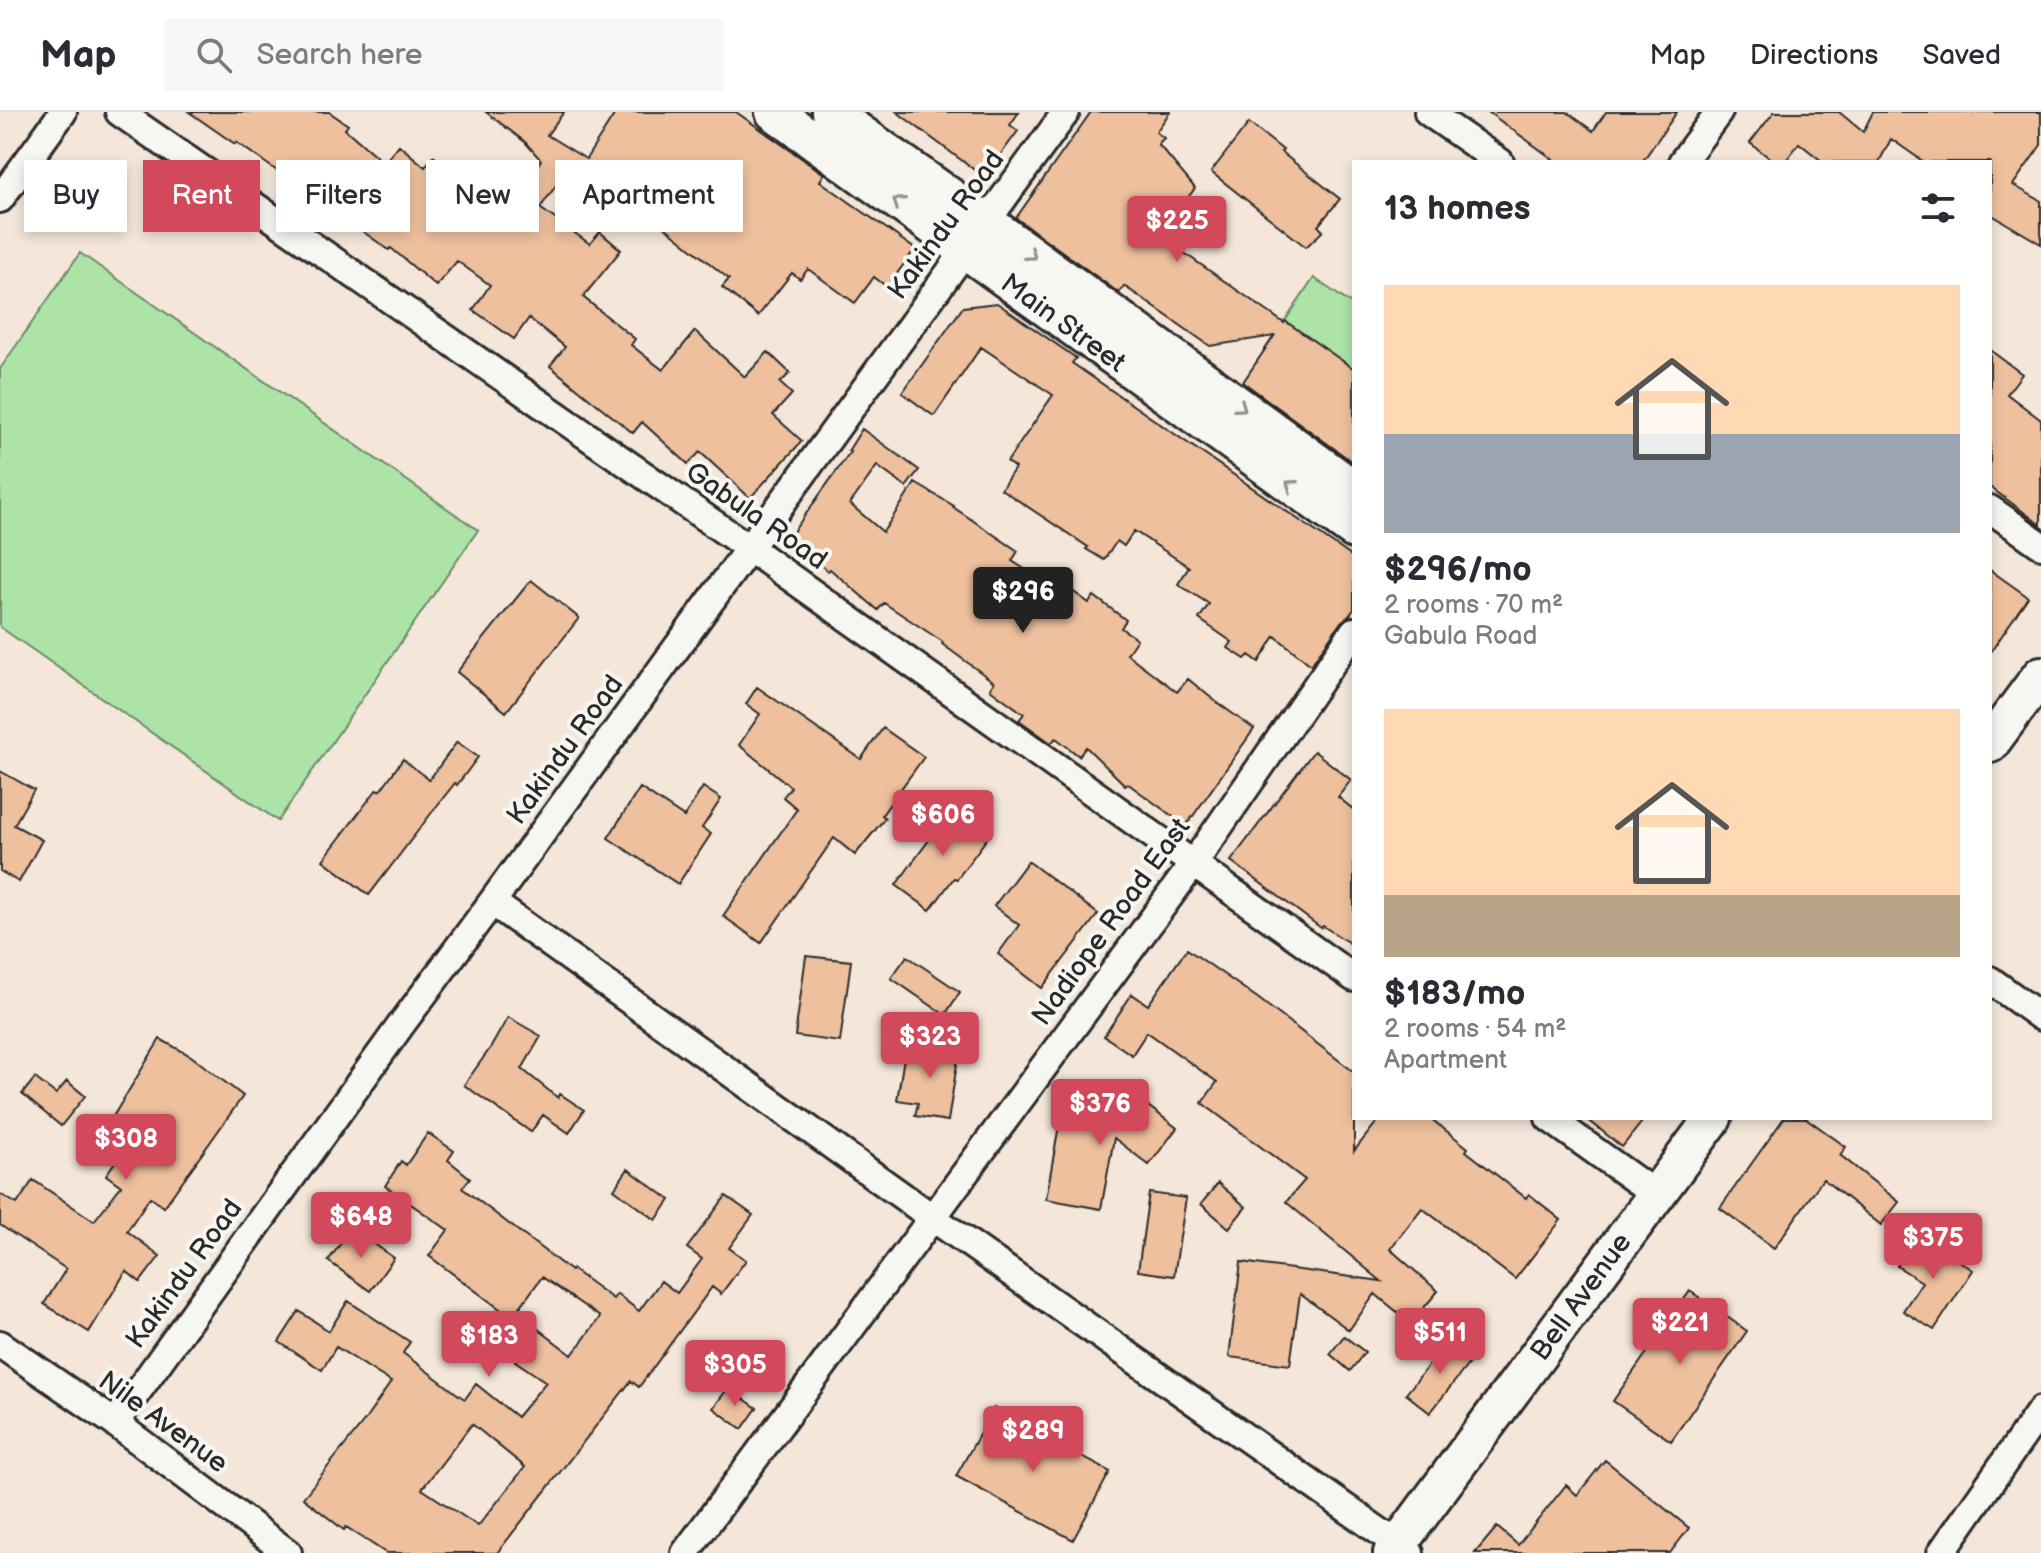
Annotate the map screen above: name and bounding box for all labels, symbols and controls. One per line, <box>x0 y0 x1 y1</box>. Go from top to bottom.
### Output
search box <box>164 19 724 91</box>
text: Map <box>40 33 116 78</box>
icon: search <box>192 33 236 77</box>
text: Search here <box>256 37 423 73</box>
text: Map <box>1649 39 1706 72</box>
text: Directions <box>1750 39 1878 72</box>
text: Saved <box>1922 39 2001 72</box>
street label: Kakindu Road <box>881 144 1011 306</box>
chip: Buy <box>24 160 127 232</box>
chip: Rent <box>143 160 260 232</box>
chip: Filters <box>276 160 410 232</box>
chip: New <box>426 160 539 232</box>
chip: Apartment <box>555 160 743 232</box>
icon: filters <box>1916 186 1960 230</box>
text: 13 homes <box>1384 188 1531 229</box>
pin: $225 <box>1130 196 1224 264</box>
one-way arrow <box>892 197 907 212</box>
text: $225 <box>1145 206 1209 237</box>
one-way arrow <box>1022 245 1037 259</box>
street label: Main Street <box>994 267 1132 380</box>
icon: home <box>1600 337 1744 481</box>
one-way arrow <box>1233 397 1247 412</box>
street label: Gabula Road <box>679 455 833 577</box>
one-way arrow <box>1285 480 1299 495</box>
text: $296/mo <box>1384 549 1532 590</box>
pin: $296 <box>976 567 1070 635</box>
text: $296 <box>991 577 1055 608</box>
text: 2 rooms · 70 m² <box>1384 590 1563 621</box>
text: Gabula Road <box>1384 621 1537 652</box>
street label: Kakindu Road <box>500 669 630 831</box>
icon: home <box>1600 761 1744 905</box>
pin: $606 <box>896 790 990 858</box>
text: $606 <box>911 800 975 831</box>
street label: Nadiope Road East <box>1025 812 1198 1032</box>
text: $183/mo <box>1384 973 1525 1014</box>
pin: $323 <box>883 1012 977 1080</box>
text: 2 rooms · 54 m² <box>1384 1014 1567 1045</box>
text: $323 <box>899 1022 961 1053</box>
text: Apartment <box>1384 1045 1507 1076</box>
pin: $376 <box>1053 1079 1147 1147</box>
text: $376 <box>1069 1089 1131 1120</box>
pin: $308 <box>79 1114 173 1182</box>
text: $308 <box>94 1124 158 1155</box>
pin: $648 <box>314 1192 408 1260</box>
street label: Kakindu Road <box>119 1193 249 1355</box>
text: $648 <box>329 1202 393 1233</box>
pin: $375 <box>1886 1213 1980 1281</box>
text: $375 <box>1902 1223 1964 1254</box>
street label: Bell Avenue <box>1524 1227 1639 1367</box>
pin: $221 <box>1633 1298 1727 1366</box>
pin: $511 <box>1393 1308 1487 1376</box>
text: $221 <box>1651 1308 1709 1339</box>
pin: $183 <box>442 1311 536 1379</box>
text: $511 <box>1413 1318 1467 1349</box>
text: $183 <box>460 1321 518 1352</box>
pin: $305 <box>688 1340 782 1408</box>
text: $305 <box>703 1350 767 1381</box>
street label: Nile Avenue <box>92 1364 234 1480</box>
pin: $289 <box>986 1406 1080 1474</box>
text: $289 <box>1001 1416 1065 1447</box>

